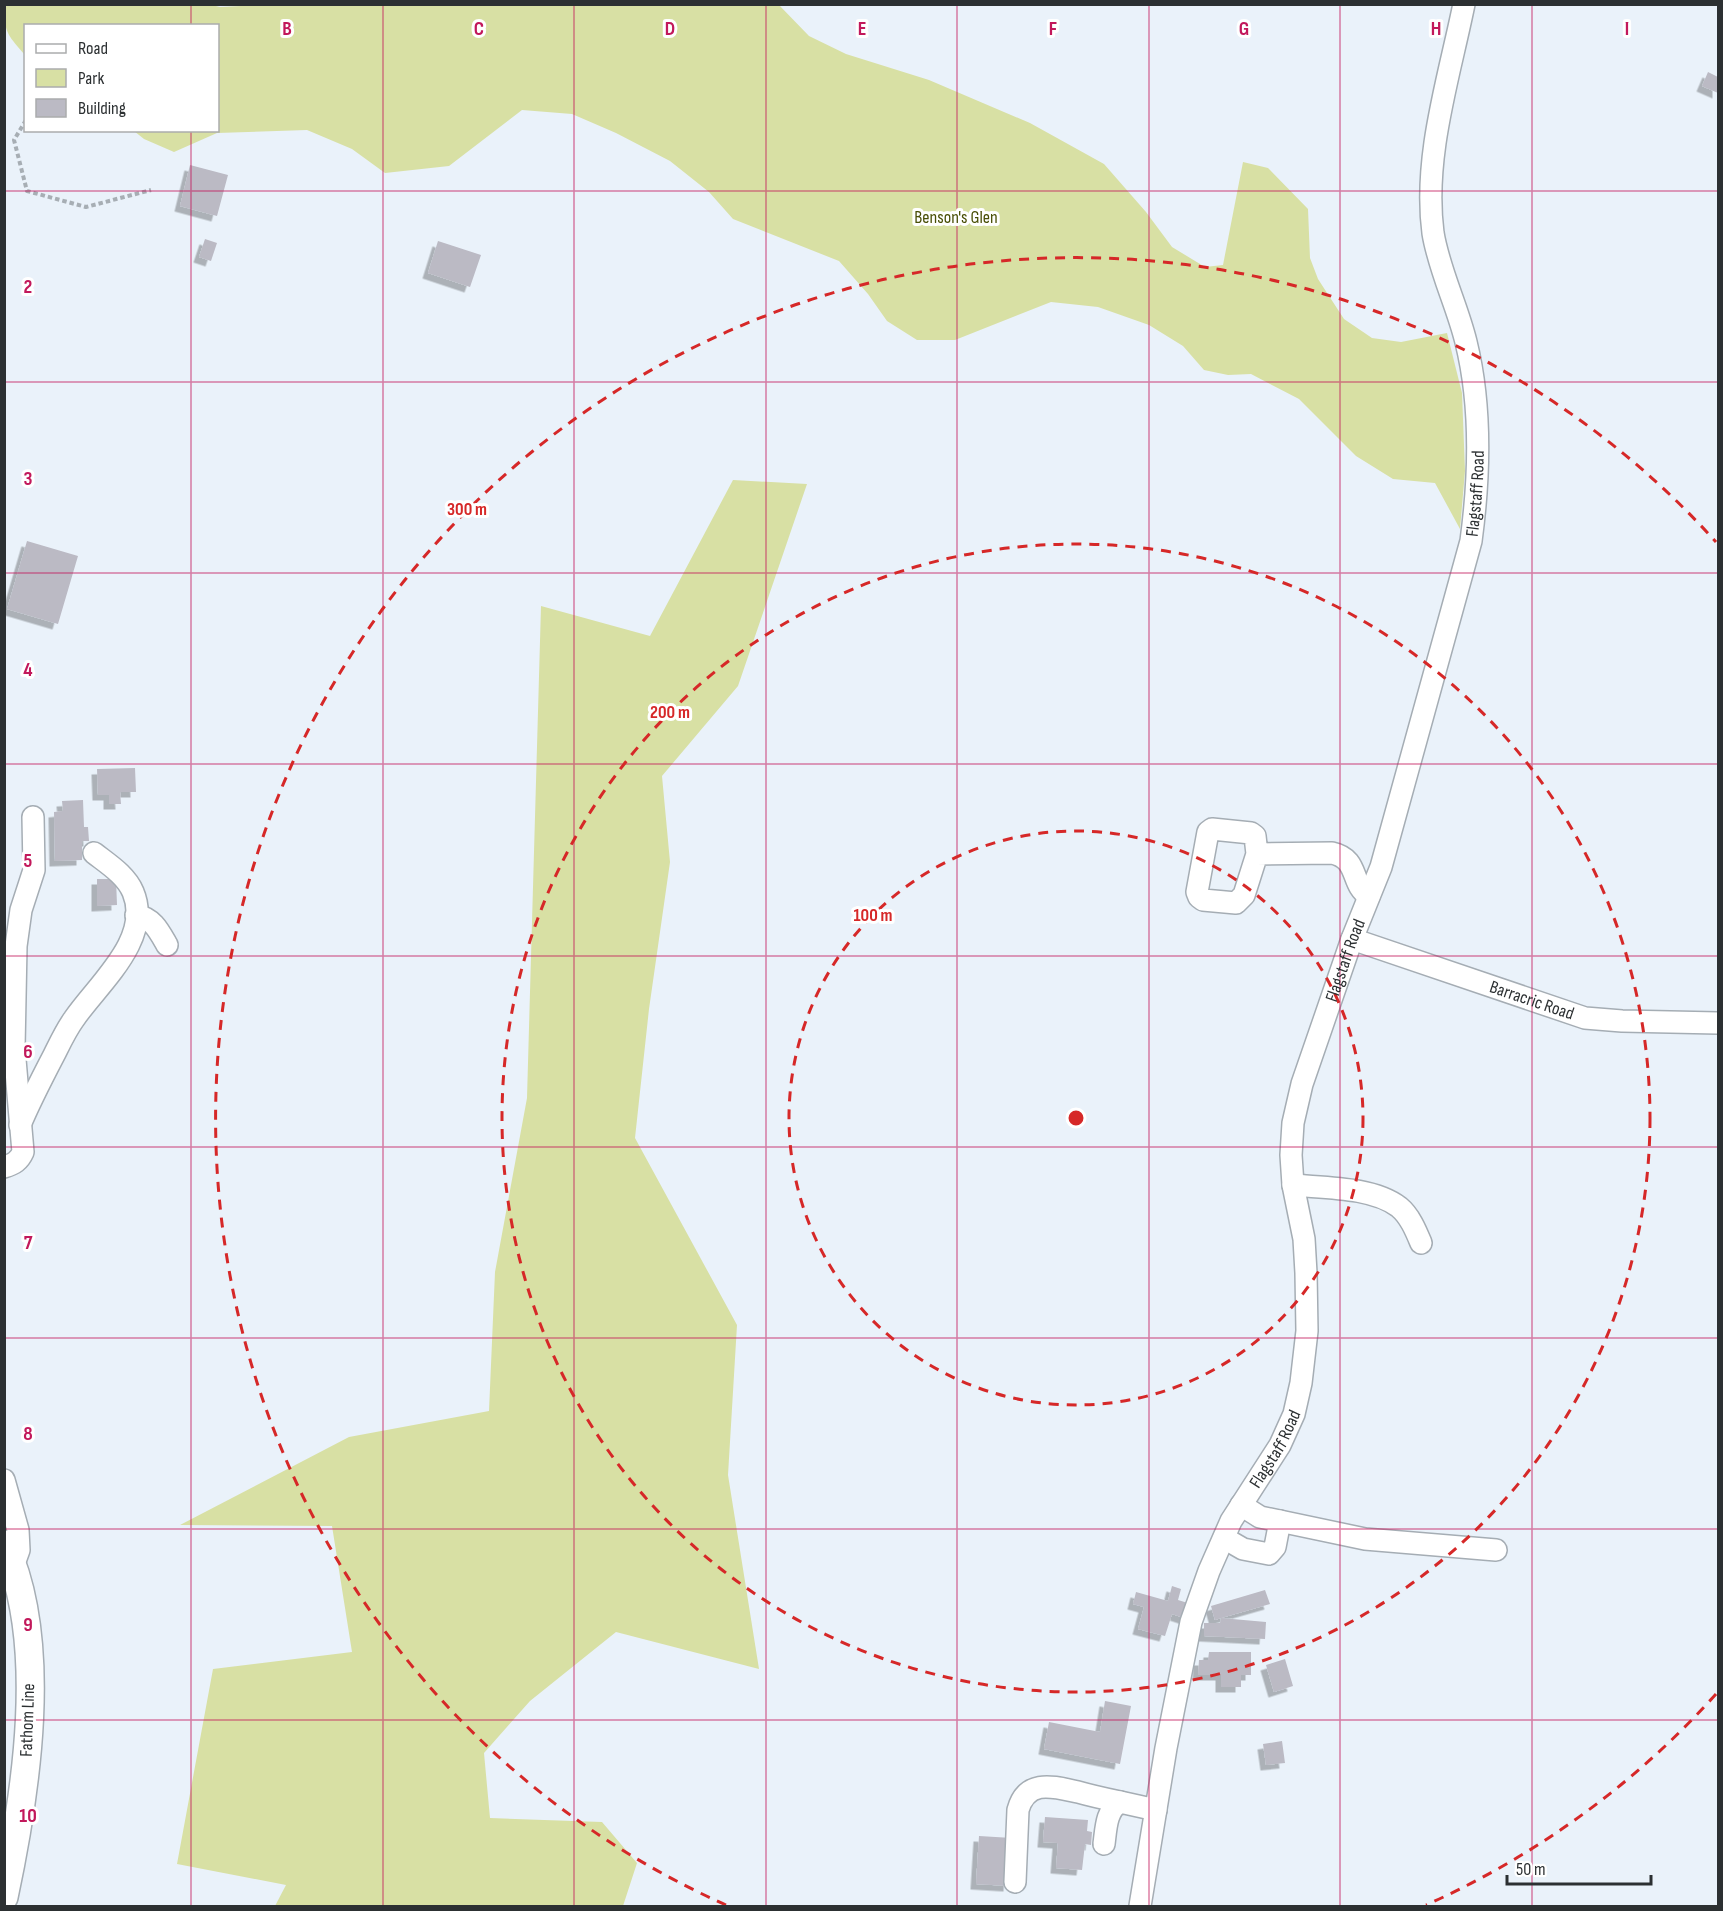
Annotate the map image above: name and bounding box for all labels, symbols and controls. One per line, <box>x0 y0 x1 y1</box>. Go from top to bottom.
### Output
text: B <box>282 17 292 41</box>
text: C <box>474 17 484 41</box>
text: D <box>665 17 675 41</box>
text: E <box>858 17 866 41</box>
text: F <box>1049 17 1057 41</box>
text: G <box>1239 17 1249 41</box>
text: H <box>1431 17 1441 41</box>
text: I <box>1625 17 1629 41</box>
legend <box>24 24 219 132</box>
text: Road <box>78 38 108 59</box>
text: Park <box>78 68 104 89</box>
text: Building <box>78 98 126 119</box>
park label: Benson's Glen <box>914 207 998 228</box>
text: 2 <box>24 275 32 299</box>
street label: Flagstaff Road <box>1462 450 1489 538</box>
text: 3 <box>24 467 33 491</box>
text: 300 m <box>447 499 487 520</box>
text: 4 <box>23 658 33 682</box>
text: 200 m <box>650 702 690 723</box>
text: 5 <box>24 849 33 873</box>
text: 100 m <box>854 905 893 926</box>
street label: Flagstaff Road <box>1321 916 1370 1005</box>
street label: Barracric Road <box>1487 976 1577 1025</box>
text: 6 <box>23 1040 33 1064</box>
centre of rings <box>1066 1108 1086 1128</box>
text: 7 <box>24 1231 33 1255</box>
street label: Flagstaff Road <box>1245 1407 1305 1492</box>
text: 8 <box>23 1422 33 1446</box>
text: 9 <box>23 1613 33 1637</box>
street label: Fathom Line <box>16 1683 39 1757</box>
text: 10 <box>19 1804 37 1828</box>
scale bar <box>1507 1848 1651 1886</box>
text: 50 m <box>1516 1859 1546 1880</box>

